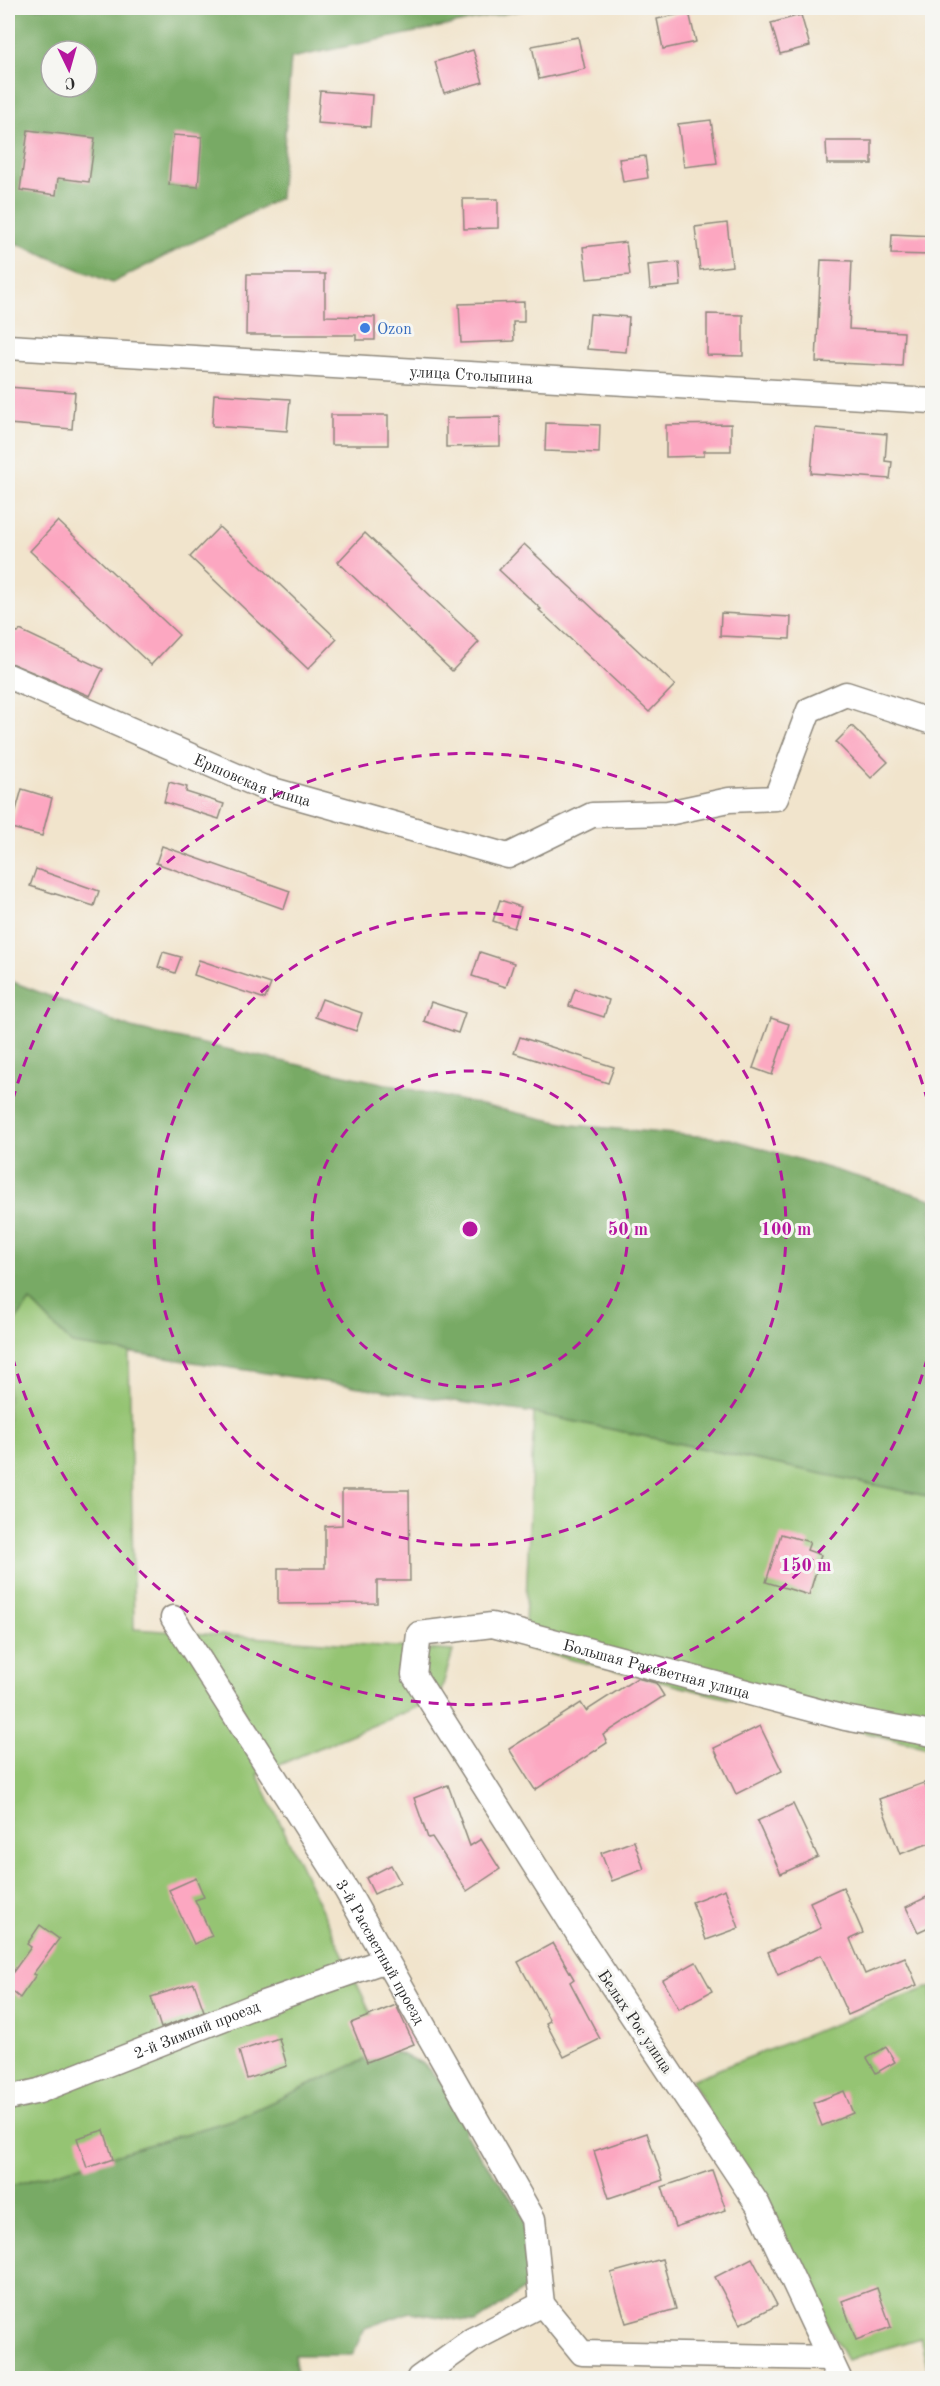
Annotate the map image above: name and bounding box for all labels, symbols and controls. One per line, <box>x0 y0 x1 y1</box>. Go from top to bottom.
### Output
north arrow <box>39 39 99 99</box>
text: С <box>64 74 76 90</box>
marker: Ozon <box>358 321 372 335</box>
place label: Ozon <box>377 322 412 338</box>
street label: улица Столыпина <box>409 364 533 388</box>
street label: Ершовская улица <box>191 752 313 810</box>
centre of rings <box>460 1219 480 1239</box>
text: 50 m <box>608 1221 648 1239</box>
text: 100 m <box>761 1221 811 1239</box>
text: 150 m <box>781 1557 831 1575</box>
street label: Большая Рассветная улица <box>561 1638 751 1703</box>
street label: 3-й Рассветный проезд <box>332 1877 427 2027</box>
street label: Белых Рос улица <box>594 1968 675 2077</box>
street label: 2-й Зимний проезд <box>132 1999 262 2063</box>

